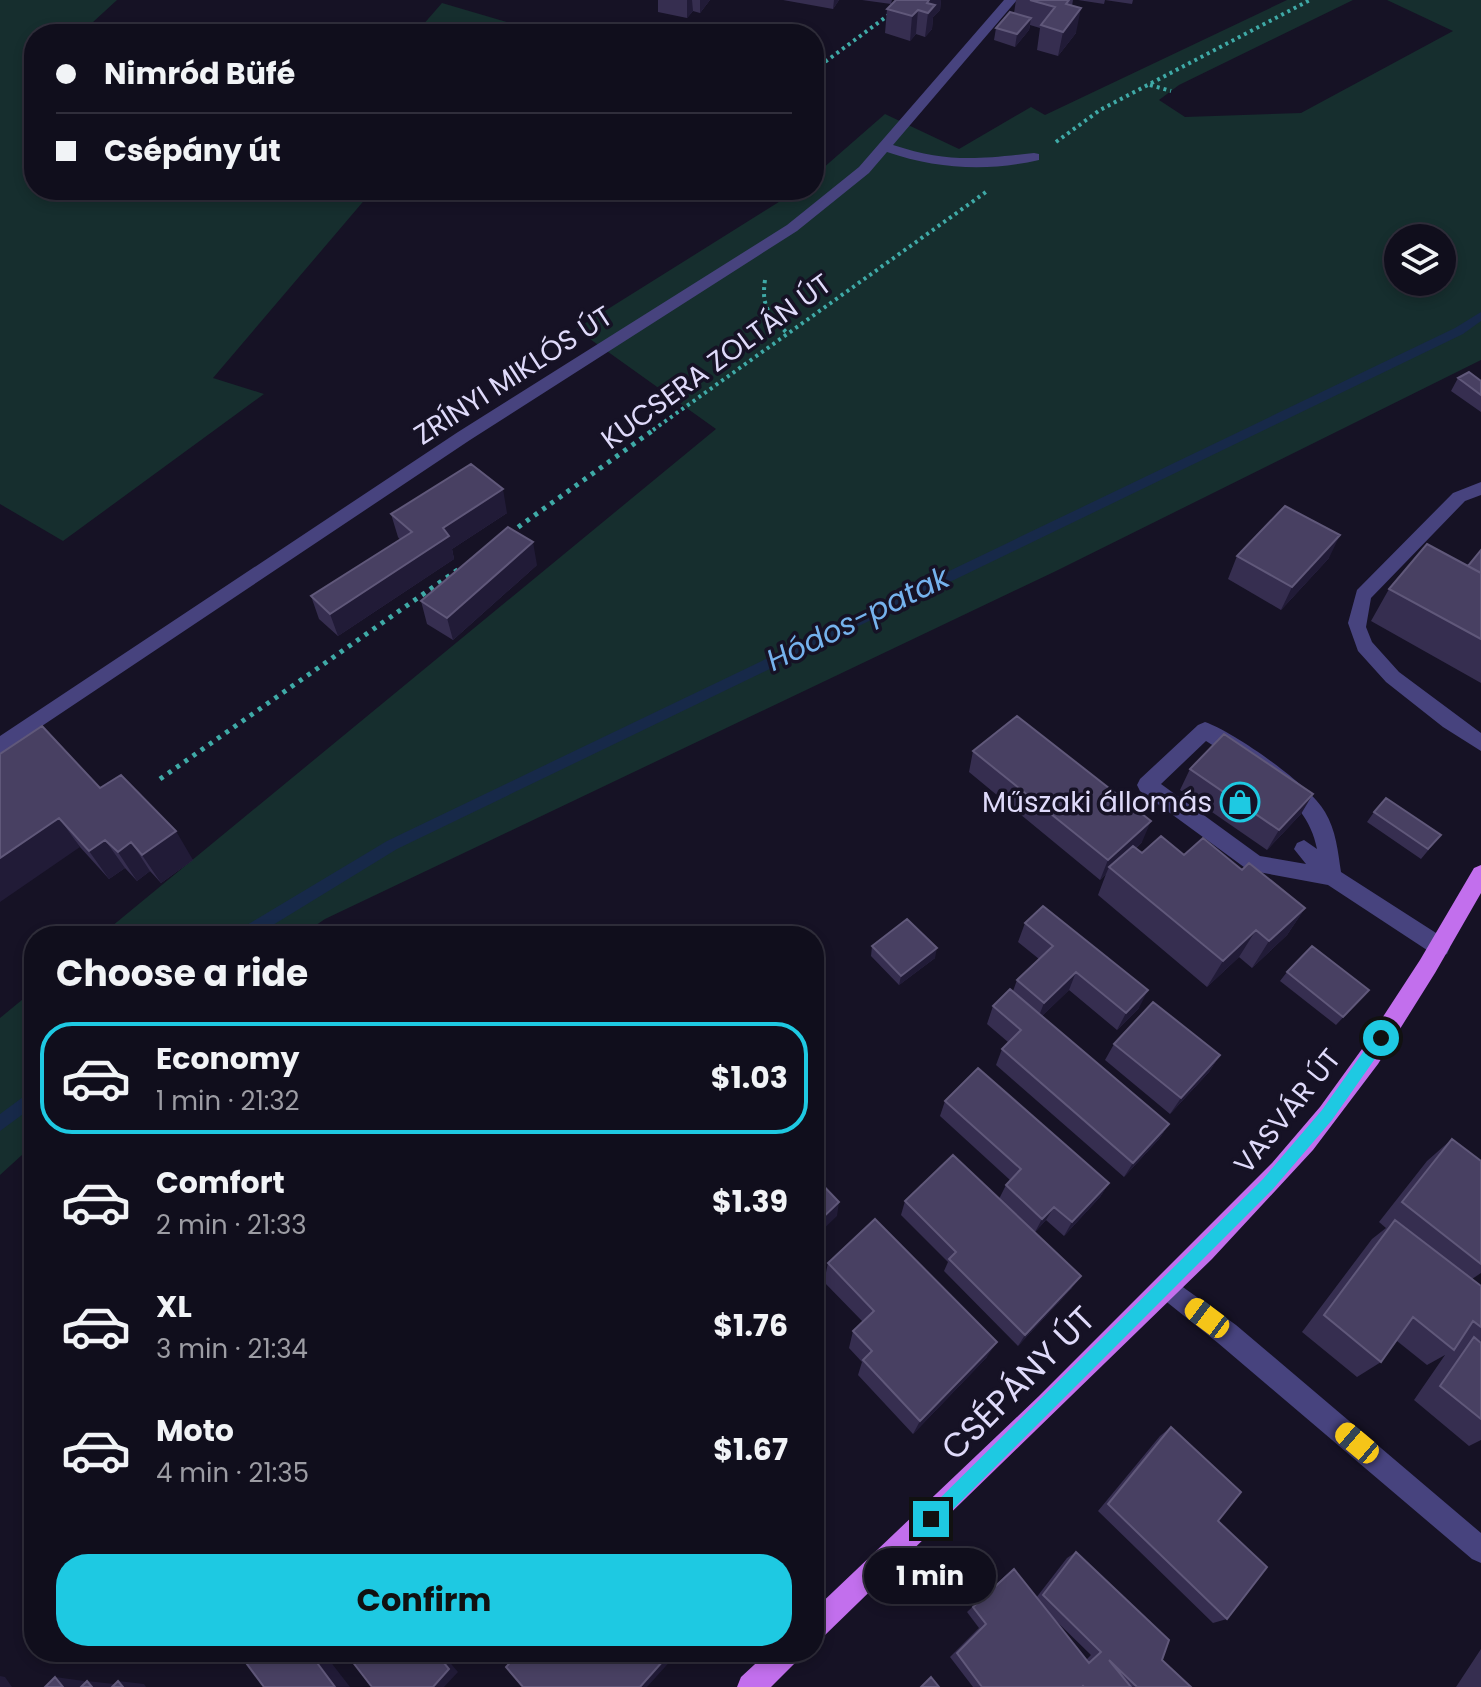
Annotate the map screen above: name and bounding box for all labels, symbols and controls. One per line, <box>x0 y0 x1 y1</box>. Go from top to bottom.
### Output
text: Nimród Büfé <box>104 52 295 95</box>
text: Csépány út <box>104 129 281 172</box>
map controls <box>1384 224 1456 296</box>
button: layers <box>1384 224 1456 296</box>
street label: KUCSERA ZOLTÁN ÚT <box>593 265 839 458</box>
street label: ZRÍNYI MIKLÓS ÚT <box>406 297 620 454</box>
water label: Hódos-patak <box>759 555 958 681</box>
shop icon: Műszaki állomás <box>1219 781 1261 823</box>
place label: Műszaki állomás <box>982 783 1212 822</box>
text: Choose a ride <box>56 948 308 999</box>
route start <box>1363 1020 1399 1056</box>
text: Economy <box>156 1037 300 1080</box>
street label: VASVÁR ÚT <box>1225 1041 1350 1182</box>
icon: car <box>60 1042 132 1114</box>
text: $1.03 <box>711 1056 788 1099</box>
text: 1 min · 21:32 <box>156 1083 300 1119</box>
text: Comfort <box>156 1161 285 1204</box>
icon: car <box>60 1166 132 1238</box>
text: $1.39 <box>712 1180 788 1223</box>
text: 2 min · 21:33 <box>156 1207 307 1243</box>
text: XL <box>156 1285 192 1328</box>
icon: car <box>60 1290 132 1362</box>
car <box>1181 1294 1233 1342</box>
street label: CSÉPÁNY ÚT <box>930 1295 1106 1471</box>
text: $1.76 <box>713 1304 788 1347</box>
text: 3 min · 21:34 <box>156 1331 308 1367</box>
text: Moto <box>156 1409 234 1452</box>
icon: car <box>60 1414 132 1486</box>
car <box>1331 1418 1383 1468</box>
text: $1.67 <box>713 1428 788 1471</box>
text: 4 min · 21:35 <box>156 1455 309 1491</box>
route end <box>913 1501 949 1537</box>
callout: 1 min <box>865 1547 997 1603</box>
button: Confirm <box>56 1554 792 1646</box>
text: 1 min <box>896 1558 964 1594</box>

